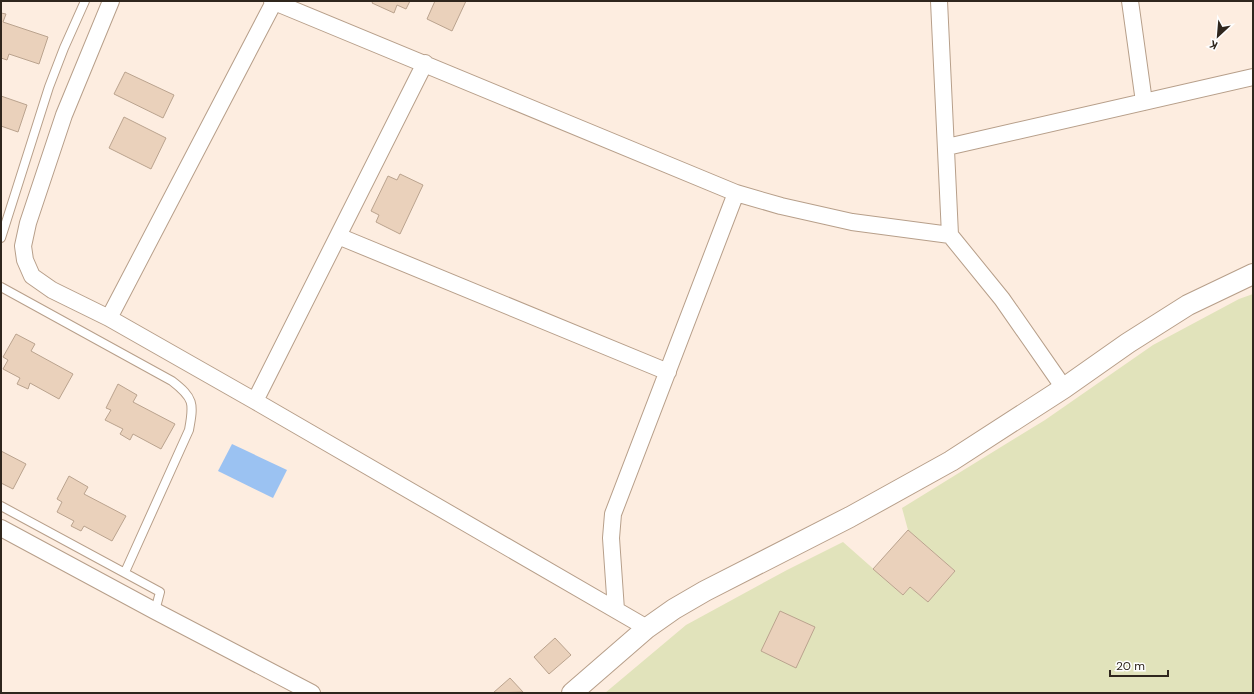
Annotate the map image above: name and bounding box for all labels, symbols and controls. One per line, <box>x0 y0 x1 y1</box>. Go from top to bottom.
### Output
north arrow <box>1198 16 1238 56</box>
text: K <box>1207 37 1220 53</box>
scale bar <box>1110 652 1168 678</box>
text: 20 m <box>1116 658 1145 674</box>

